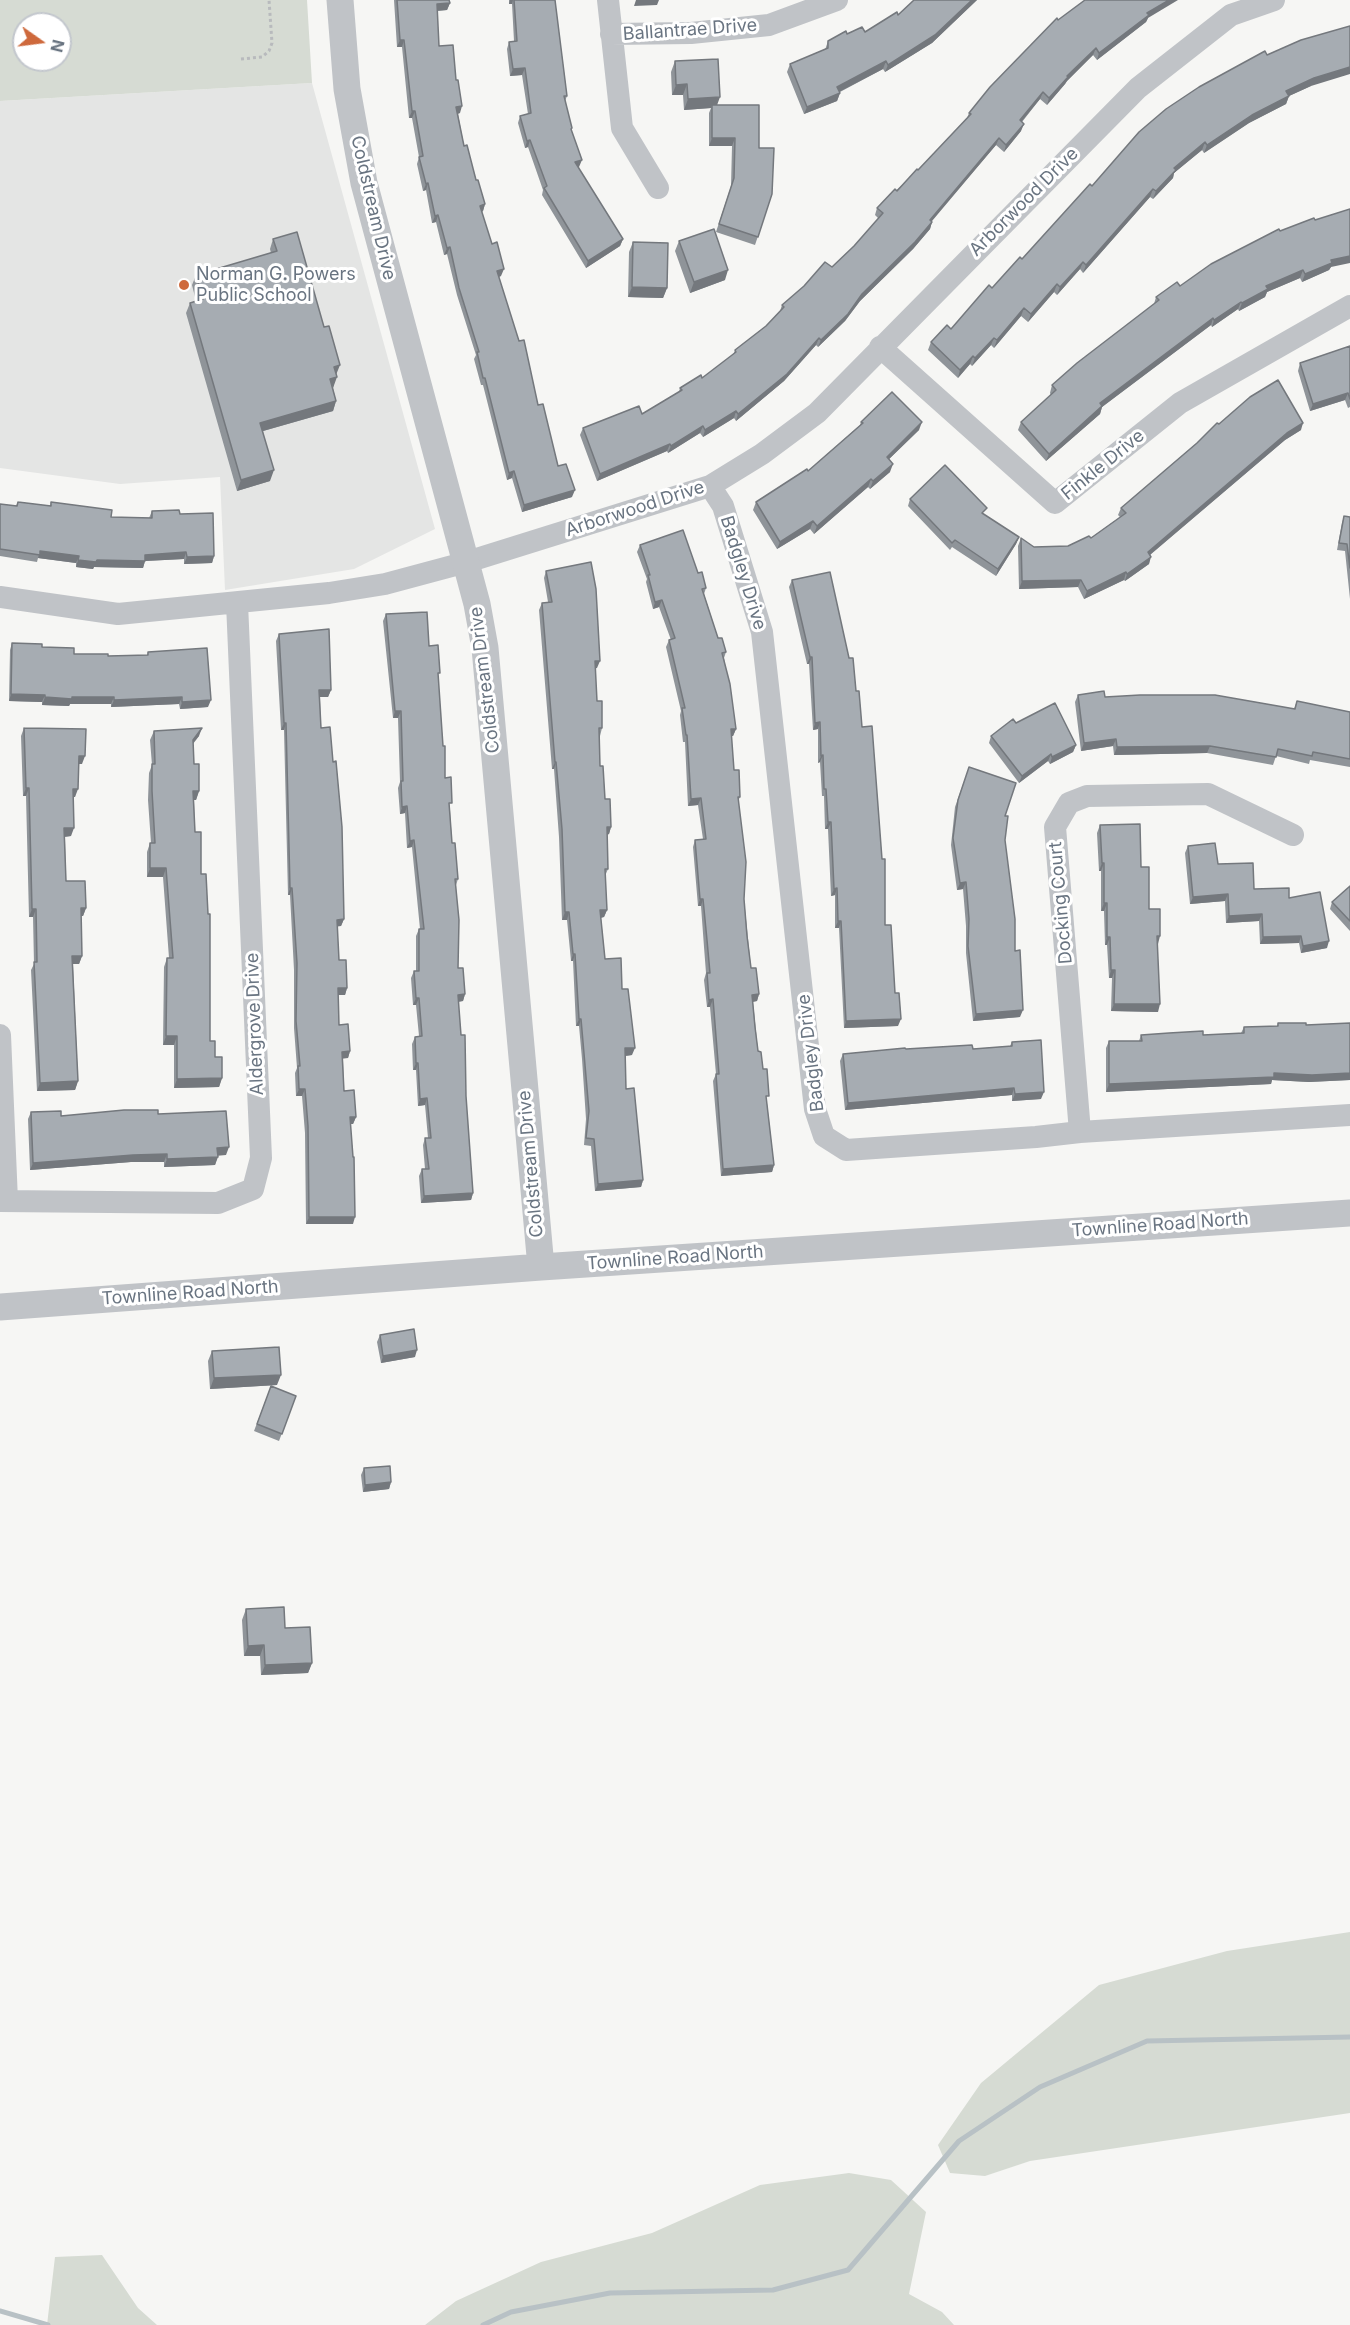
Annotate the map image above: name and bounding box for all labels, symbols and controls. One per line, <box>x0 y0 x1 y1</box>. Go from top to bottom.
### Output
north arrow <box>12 12 72 72</box>
street label: Ballantrae Drive <box>622 15 758 45</box>
text: N <box>46 38 69 54</box>
street label: Coldstream Drive <box>346 134 400 282</box>
street label: Arborwood Drive <box>965 143 1083 261</box>
place label: Norman G. Powers Public School <box>196 264 356 306</box>
marker: Norman G. Powers Public School <box>177 278 191 292</box>
street label: Finkle Drive <box>1057 425 1149 505</box>
street label: Arborwood Drive <box>563 476 707 542</box>
street label: Badgley Drive <box>715 513 771 633</box>
street label: Coldstream Drive <box>465 606 505 754</box>
street label: Docking Court <box>1045 841 1077 965</box>
street label: Aldergrove Drive <box>242 952 268 1096</box>
street label: Badgley Drive <box>793 993 829 1113</box>
street label: Coldstream Drive <box>514 1090 548 1238</box>
street label: Townline Road North <box>1071 1208 1249 1242</box>
street label: Townline Road North <box>586 1241 764 1275</box>
street label: Townline Road North <box>101 1276 279 1310</box>

